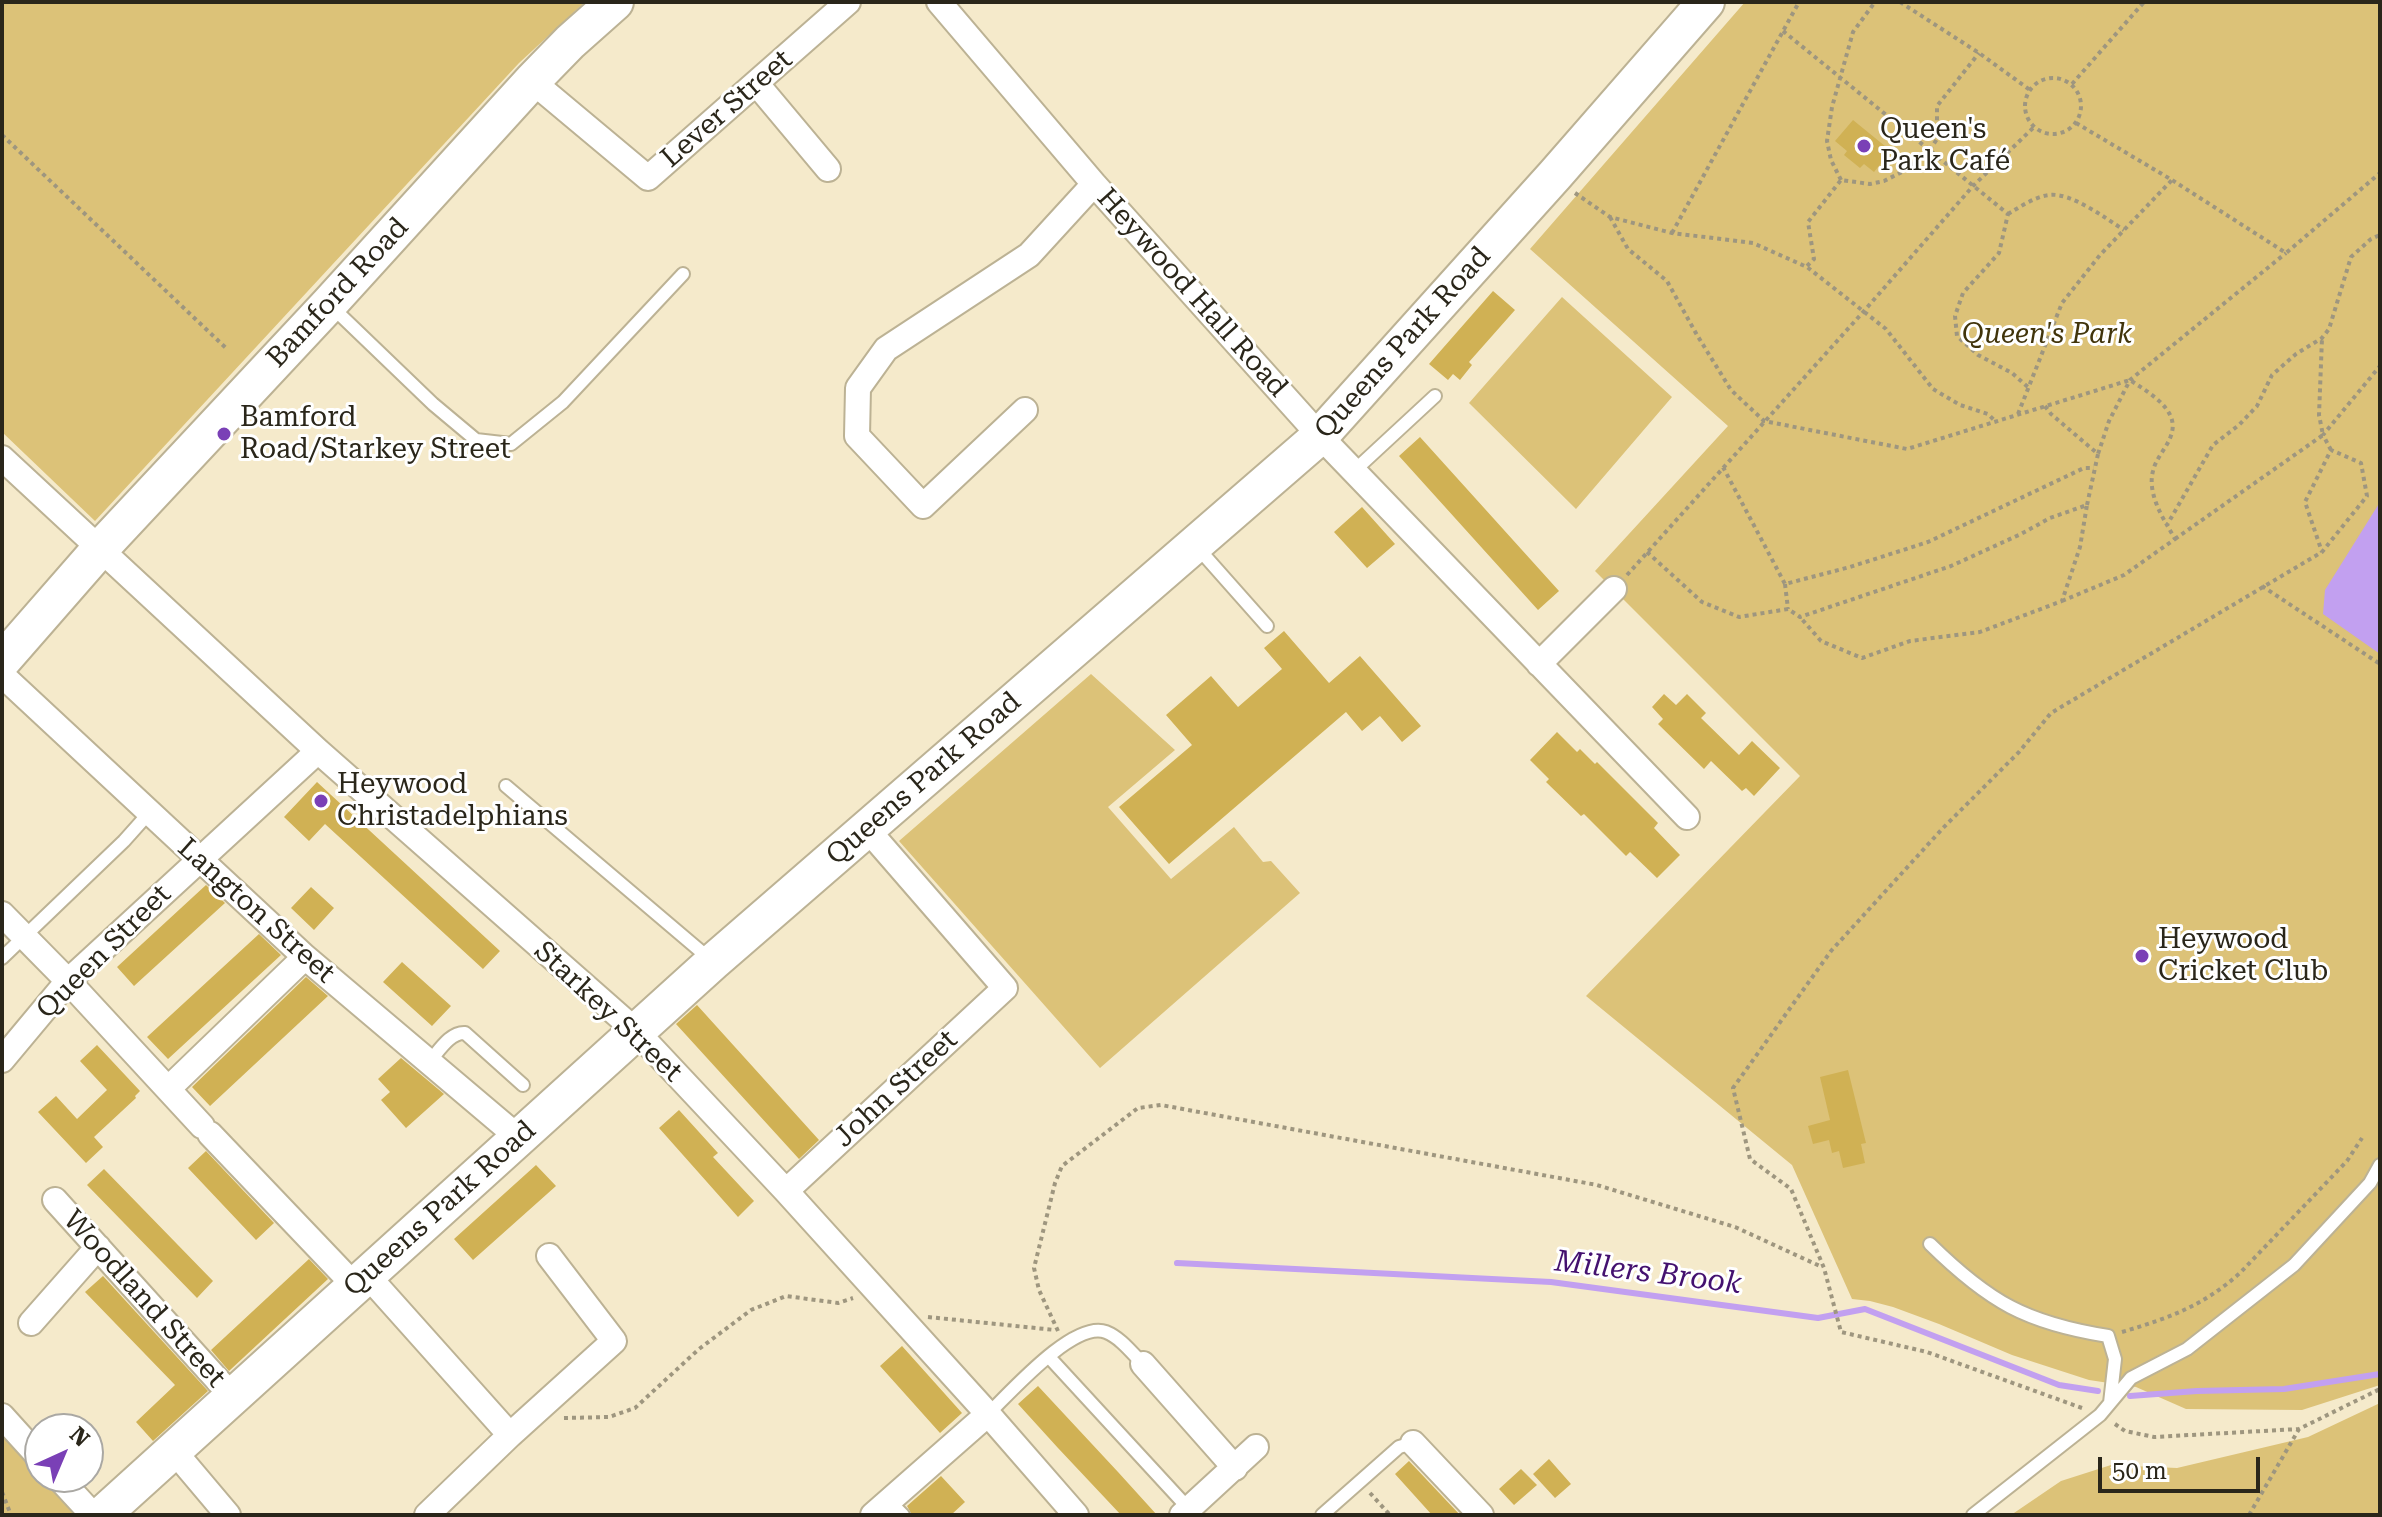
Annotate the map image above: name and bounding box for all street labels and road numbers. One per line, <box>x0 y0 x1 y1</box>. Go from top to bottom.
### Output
street label: Lever Street <box>655 43 799 175</box>
street label: Heywood Hall Road <box>1090 182 1294 404</box>
street label: Bamford Road <box>260 211 416 375</box>
street label: Queens Park Road <box>1308 240 1498 446</box>
street label: Queens Park Road <box>820 685 1028 873</box>
street label: Langton Street <box>170 832 342 990</box>
street label: Queen Street <box>30 878 178 1026</box>
street label: Starkey Street <box>527 935 689 1089</box>
street label: John Street <box>827 1023 965 1155</box>
street label: Queens Park Road <box>337 1114 543 1304</box>
street label: Woodland Street <box>56 1203 232 1395</box>

